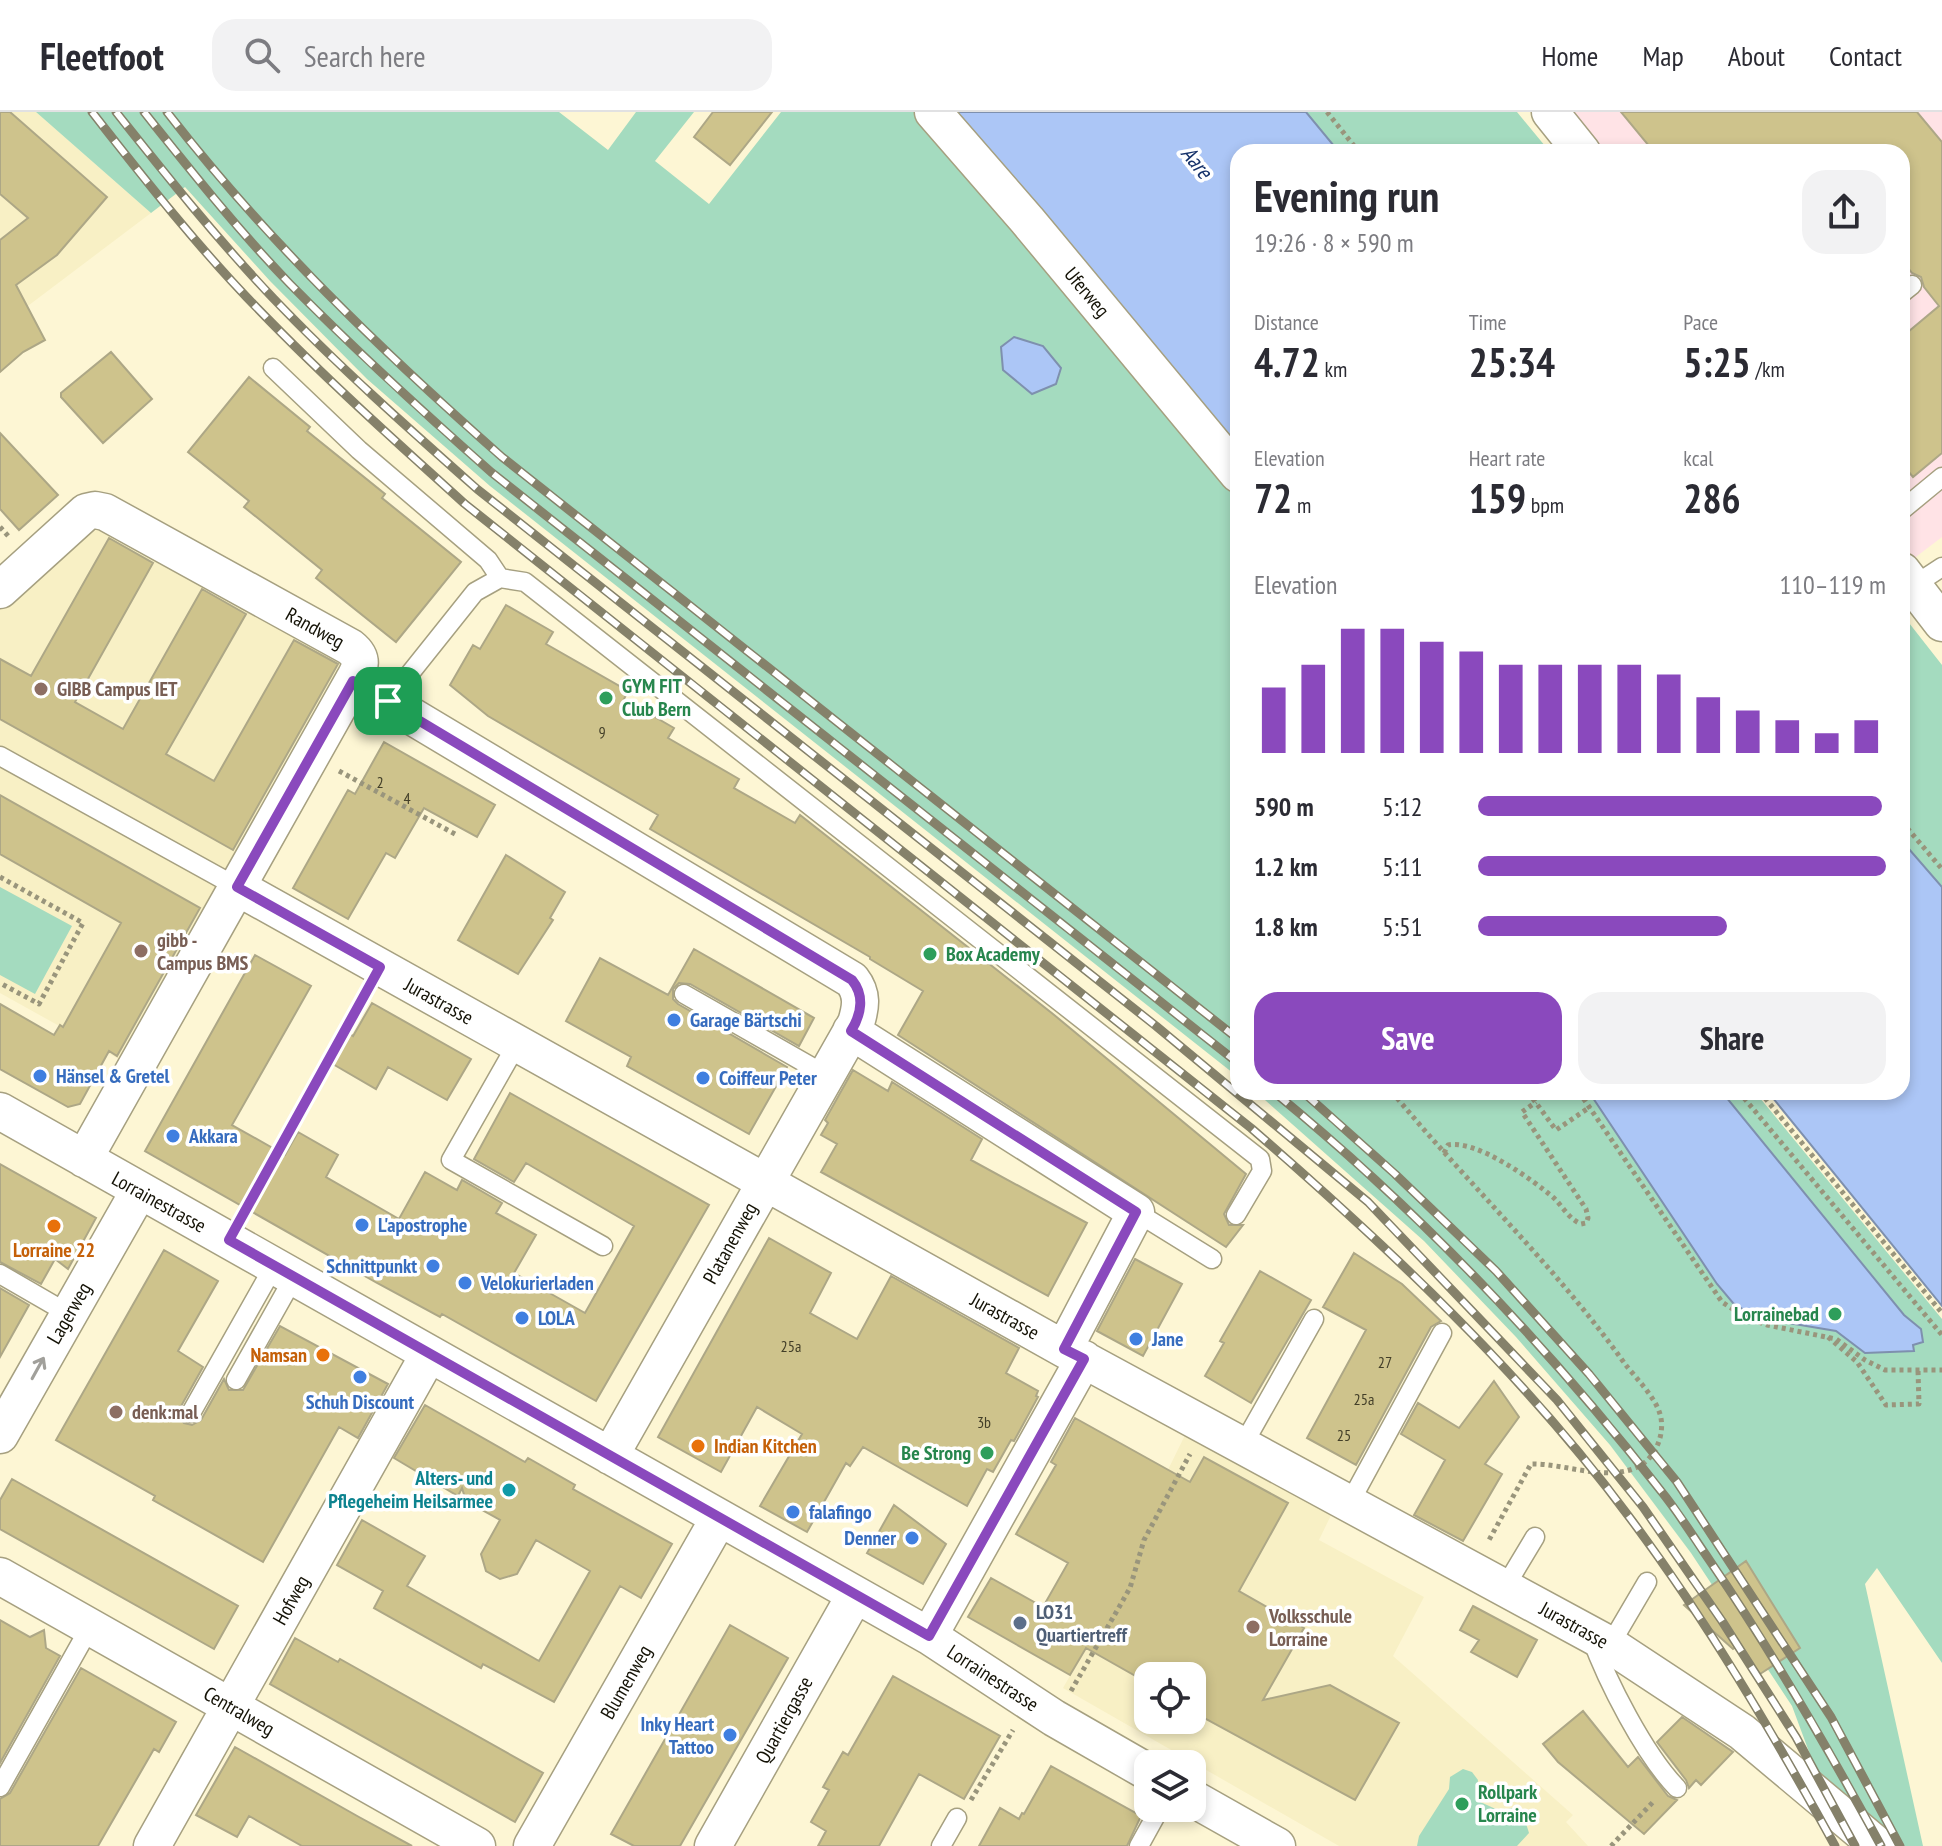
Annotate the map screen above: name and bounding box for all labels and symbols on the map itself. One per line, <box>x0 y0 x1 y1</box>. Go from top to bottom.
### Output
water label: Aare <box>1175 140 1220 186</box>
street label: Uferweg <box>1059 262 1115 322</box>
street label: Randweg <box>281 601 349 655</box>
pin <box>354 667 422 735</box>
place label: GYM FIT Club Bern <box>622 673 691 722</box>
place label: GIBB Campus IET <box>57 676 178 702</box>
marker: GIBB Campus IET <box>32 680 50 698</box>
marker: GYM FIT Club Bern <box>597 689 615 707</box>
house number: 9 <box>598 722 606 742</box>
house number: 2 <box>376 772 384 792</box>
house number: 4 <box>403 788 411 808</box>
place label: gibb - Campus BMS <box>157 927 249 976</box>
place label: Box Academy <box>946 941 1041 967</box>
marker: gibb - Campus BMS <box>132 942 150 960</box>
marker: Box Academy <box>921 945 939 963</box>
street label: Jurastrasse <box>399 971 478 1030</box>
place label: Garage Bärtschi <box>690 1007 802 1033</box>
marker: Garage Bärtschi <box>665 1011 683 1029</box>
place label: Hänsel & Gretel <box>56 1063 170 1089</box>
place label: Coiffeur Peter <box>719 1065 817 1091</box>
marker: Hänsel & Gretel <box>31 1067 49 1085</box>
marker: Coiffeur Peter <box>694 1069 712 1087</box>
place label: Akkara <box>188 1123 238 1149</box>
marker: Akkara <box>164 1127 182 1145</box>
street label: Lorrainestrasse <box>107 1165 211 1239</box>
street label: Platanenweg <box>697 1198 763 1288</box>
place label: L'apostrophe <box>378 1212 467 1238</box>
marker: L'apostrophe <box>353 1216 371 1234</box>
marker: Lorraine 22 <box>45 1217 63 1235</box>
place label: Lorraine 22 <box>13 1237 95 1263</box>
place label: Schnittpunkt <box>326 1253 417 1279</box>
marker: Schnittpunkt <box>424 1257 442 1275</box>
place label: Velokurierladen <box>480 1270 594 1296</box>
marker: Velokurierladen <box>456 1274 474 1292</box>
street label: Lagerweg <box>41 1278 97 1348</box>
street label: Jurastrasse <box>965 1286 1044 1345</box>
place label: Lorrainebad <box>1734 1301 1819 1327</box>
place label: LOLA <box>538 1305 576 1331</box>
marker: Lorrainebad <box>1826 1305 1844 1323</box>
marker: LOLA <box>513 1309 531 1327</box>
place label: Jane <box>1151 1326 1184 1352</box>
marker: Jane <box>1127 1330 1145 1348</box>
house number: 25a <box>781 1336 801 1356</box>
place label: Namsan <box>250 1342 307 1368</box>
marker: Namsan <box>314 1346 332 1364</box>
house number: 27 <box>1378 1352 1392 1372</box>
one-way arrow <box>31 1356 46 1380</box>
marker: Schuh Discount <box>351 1368 369 1386</box>
place label: Schuh Discount <box>306 1389 414 1415</box>
house number: 25a <box>1354 1389 1374 1409</box>
place label: denk:mal <box>132 1399 198 1425</box>
marker: denk:mal <box>107 1403 125 1421</box>
house number: 3b <box>977 1412 991 1432</box>
house number: 25 <box>1337 1425 1351 1445</box>
place label: Indian Kitchen <box>714 1433 817 1459</box>
marker: Indian Kitchen <box>689 1437 707 1455</box>
place label: Be Strong <box>901 1440 971 1466</box>
marker: Be Strong <box>978 1444 996 1462</box>
place label: Alters- und Pflegeheim Heilsarmee <box>328 1465 493 1514</box>
marker: Alters- und Pflegeheim Heilsarmee <box>500 1481 518 1499</box>
place label: falafingo <box>809 1499 872 1525</box>
marker: falafingo <box>784 1503 802 1521</box>
place label: Denner <box>844 1525 896 1551</box>
marker: Denner <box>903 1529 921 1547</box>
street label: Hofweg <box>267 1571 315 1629</box>
street label: Jurastrasse <box>1534 1595 1613 1654</box>
place label: LO31 Quartiertreff <box>1036 1599 1128 1648</box>
place label: Volksschule Lorraine <box>1268 1603 1352 1652</box>
marker: LO31 Quartiertreff <box>1011 1614 1029 1632</box>
marker: Volksschule Lorraine <box>1244 1618 1262 1636</box>
street label: Lorrainestrasse <box>942 1639 1044 1717</box>
street label: Blumenweg <box>594 1640 658 1724</box>
street label: Quartiergasse <box>749 1672 819 1768</box>
street label: Centralweg <box>199 1680 279 1742</box>
place label: Inky Heart Tattoo <box>641 1711 714 1760</box>
marker: Inky Heart Tattoo <box>721 1726 739 1744</box>
place label: Rollpark Lorraine <box>1478 1779 1538 1828</box>
marker: Rollpark Lorraine <box>1453 1795 1471 1813</box>

